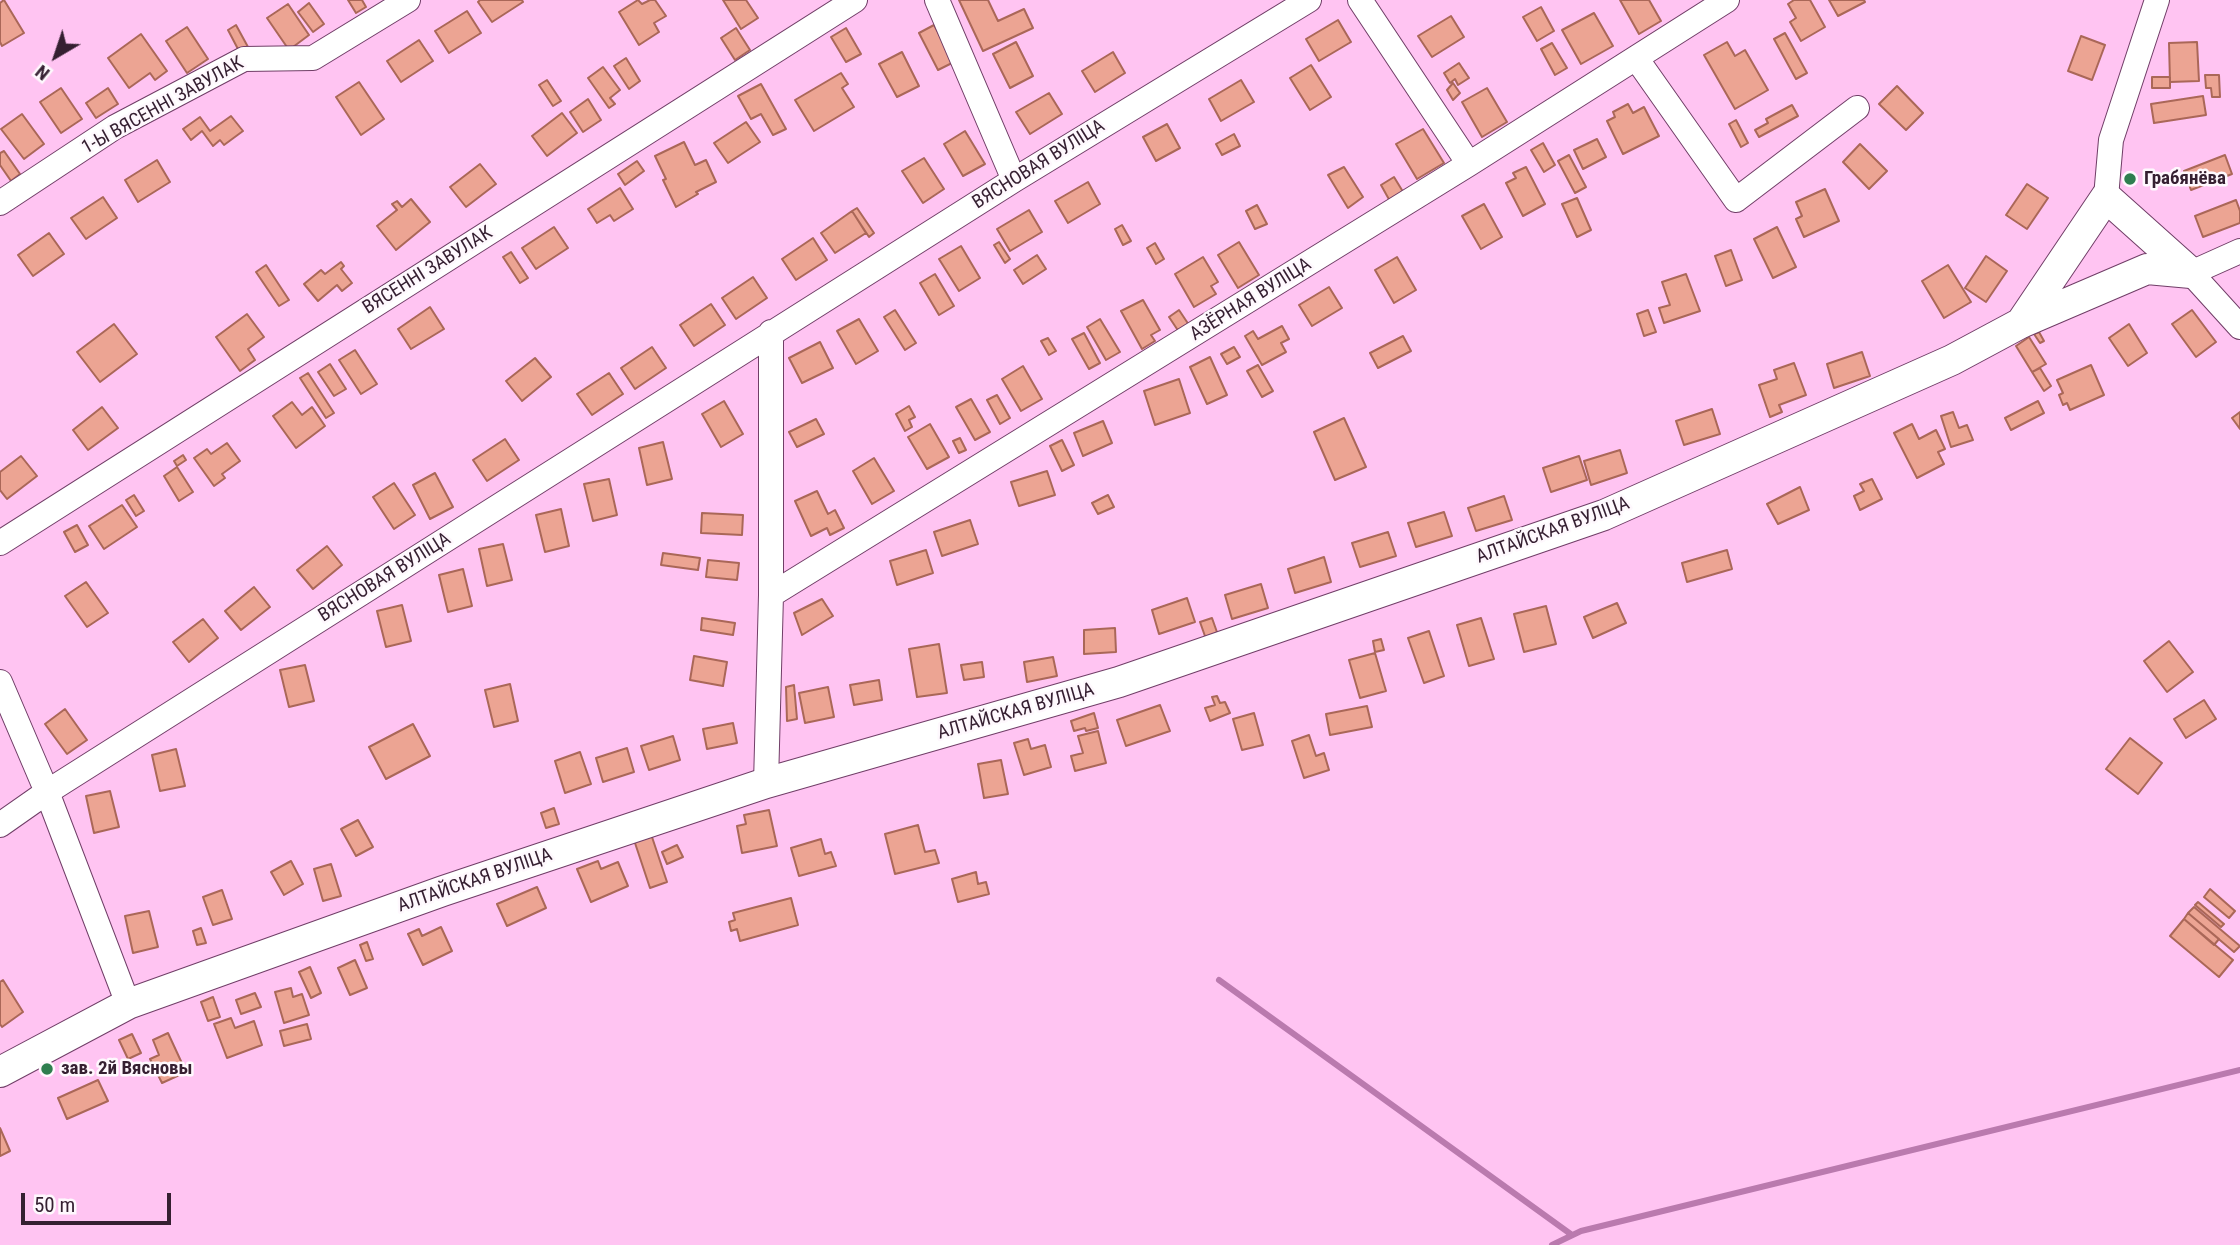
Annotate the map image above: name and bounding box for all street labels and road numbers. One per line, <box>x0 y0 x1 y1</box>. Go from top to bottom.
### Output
street label: 1-Ы ВЯСЕННІ ЗАВУЛАК <box>78 52 248 160</box>
street label: ВЯСНОВАЯ ВУЛІЦА <box>969 115 1109 215</box>
street label: ВЯСЕННІ ЗАВУЛАК <box>359 222 497 320</box>
street label: АЗЁРНАЯ ВУЛІЦА <box>1186 254 1316 346</box>
street label: АЛТАЙСКАЯ ВУЛІЦА <box>1473 493 1633 569</box>
street label: ВЯСНОВАЯ ВУЛІЦА <box>315 528 455 628</box>
street label: АЛТАЙСКАЯ ВУЛІЦА <box>935 679 1097 745</box>
street label: АЛТАЙСКАЯ ВУЛІЦА <box>395 844 555 918</box>

